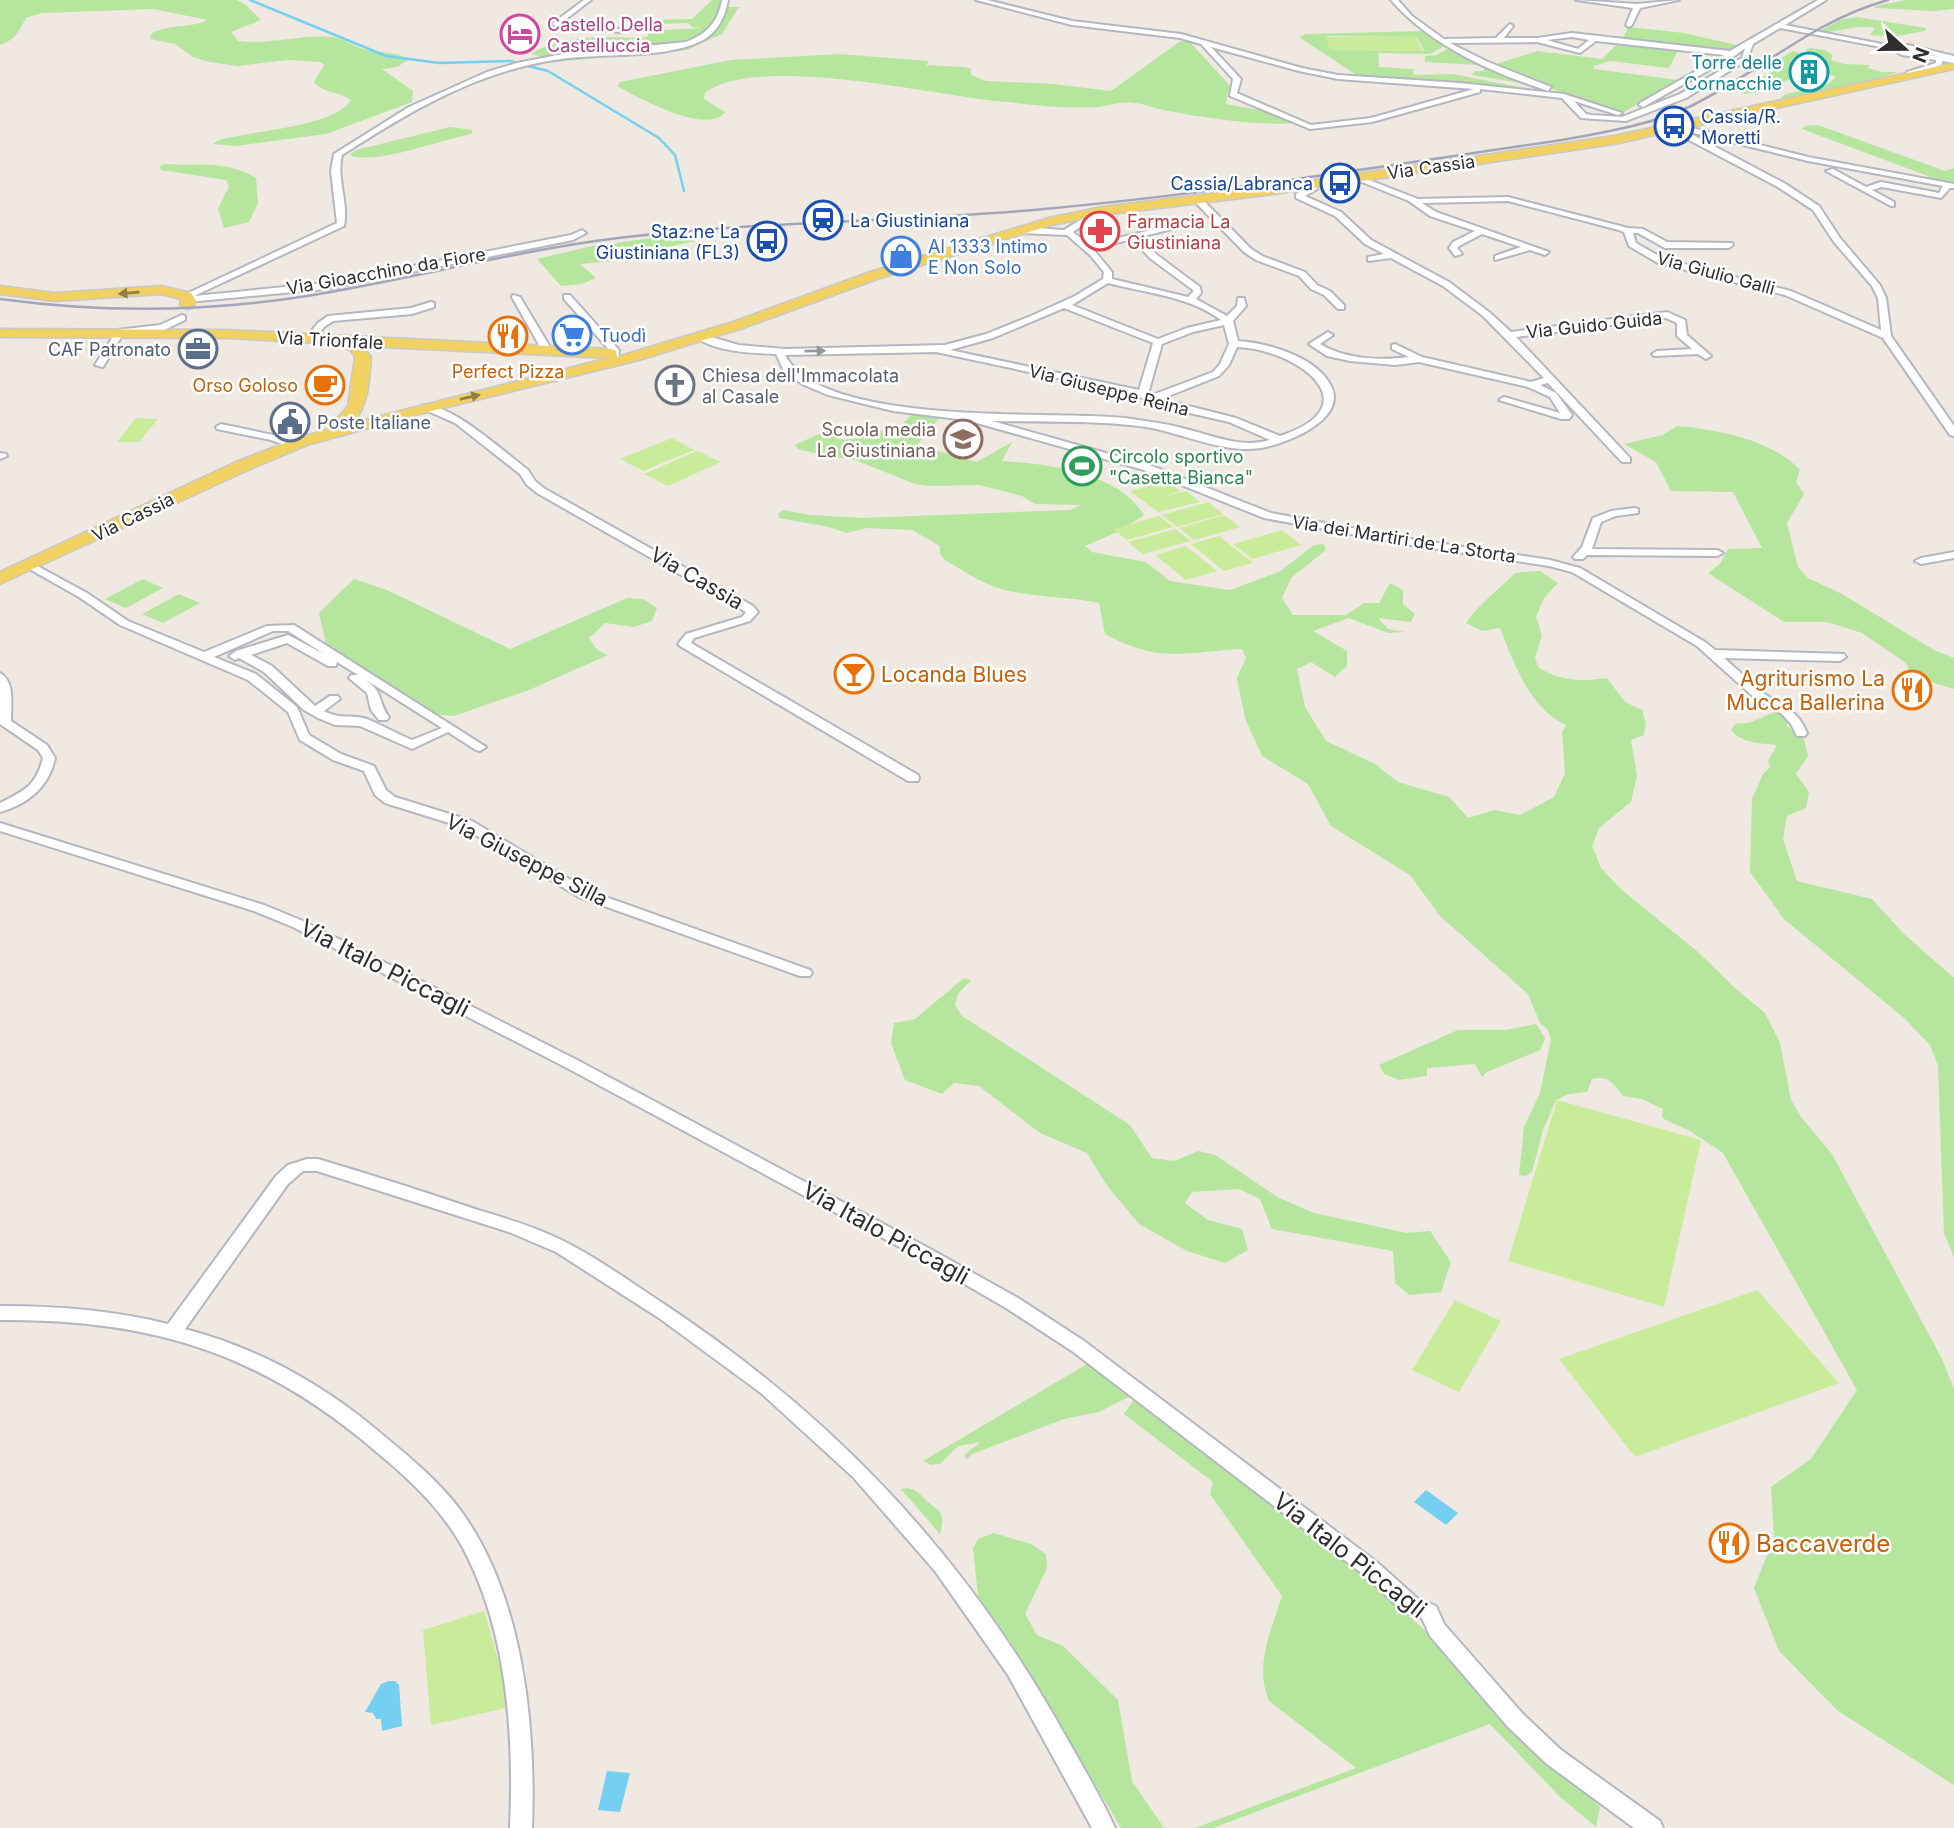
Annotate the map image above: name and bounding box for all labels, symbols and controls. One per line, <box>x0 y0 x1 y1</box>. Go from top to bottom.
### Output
hotel icon: Castello Della Castelluccia <box>499 13 541 55</box>
place label: Castello Della Castelluccia <box>547 14 663 56</box>
north arrow <box>1870 14 1940 84</box>
text: N <box>1907 44 1934 66</box>
building icon: Torre delle Cornacchie <box>1788 51 1830 93</box>
place label: Torre delle Cornacchie <box>1684 52 1782 94</box>
bus stop icon: Cassia/R. Moretti <box>1653 105 1695 147</box>
place label: Cassia/R. Moretti <box>1701 106 1781 148</box>
street label: Via Cassia <box>1386 150 1476 184</box>
bus stop icon: Cassia/Labranca <box>1319 162 1361 204</box>
place label: Cassia/Labranca <box>1170 173 1313 194</box>
station icon: La Giustiniana <box>802 199 844 241</box>
place label: La Giustiniana <box>850 210 969 231</box>
pharmacy icon: Farmacia La Giustiniana <box>1079 210 1121 252</box>
place label: Farmacia La Giustiniana <box>1127 211 1230 253</box>
bus stop icon: Staz.ne La Giustiniana (FL3) <box>746 220 788 262</box>
place label: Staz.ne La Giustiniana (FL3) <box>596 221 740 263</box>
shop icon: Al 1333 Intimo E Non Solo <box>880 235 922 277</box>
place label: Al 1333 Intimo E Non Solo <box>928 236 1048 278</box>
street label: Via Gioacchino da Fiore <box>285 243 487 299</box>
street label: Via Giulio Galli <box>1655 247 1777 299</box>
one-way arrow <box>118 288 140 299</box>
street label: Via Guido Guida <box>1525 307 1663 343</box>
supermarket icon: Tuodì <box>551 314 593 356</box>
restaurant icon: Perfect Pizza <box>487 315 529 357</box>
place label: Tuodì <box>599 325 646 346</box>
street label: Via Trionfale <box>276 327 384 353</box>
office icon: CAF Patronato <box>177 328 219 370</box>
place label: CAF Patronato <box>48 339 171 360</box>
one-way arrow <box>805 345 827 357</box>
street label: Via Giuseppe Reina <box>1026 360 1192 420</box>
place label: Perfect Pizza <box>452 361 564 382</box>
cafe icon: Orso Goloso <box>304 364 346 406</box>
church icon: Chiesa dell'Immacolata al Casale <box>654 364 696 406</box>
place label: Chiesa dell'Immacolata al Casale <box>702 365 899 407</box>
place label: Orso Goloso <box>192 375 298 396</box>
one-way arrow <box>459 391 481 402</box>
public building icon: Poste Italiane <box>269 401 311 443</box>
place label: Poste Italiane <box>317 412 431 433</box>
school or university icon: Scuola media La Giustiniana <box>942 418 984 460</box>
place label: Scuola media La Giustiniana <box>817 419 936 461</box>
sports icon: Circolo sportivo "Casetta Bianca" <box>1061 445 1103 487</box>
place label: Circolo sportivo "Casetta Bianca" <box>1109 446 1253 488</box>
street label: Via Cassia <box>89 488 177 546</box>
street label: Via dei Martiri de La Storta <box>1291 511 1517 567</box>
street label: Via Cassia <box>646 541 748 615</box>
bar icon: Locanda Blues <box>833 653 875 695</box>
place label: Locanda Blues <box>881 662 1027 687</box>
place label: Agriturismo La Mucca Ballerina <box>1726 666 1885 715</box>
restaurant icon: Agriturismo La Mucca Ballerina <box>1891 669 1933 711</box>
street label: Via Giuseppe Silla <box>442 808 612 912</box>
street label: Via Italo Piccagli <box>295 913 475 1023</box>
street label: Via Italo Piccagli <box>797 1175 975 1291</box>
street label: Via Italo Piccagli <box>1268 1486 1432 1624</box>
restaurant icon: Baccaverde <box>1708 1522 1750 1564</box>
place label: Baccaverde <box>1756 1529 1890 1558</box>

